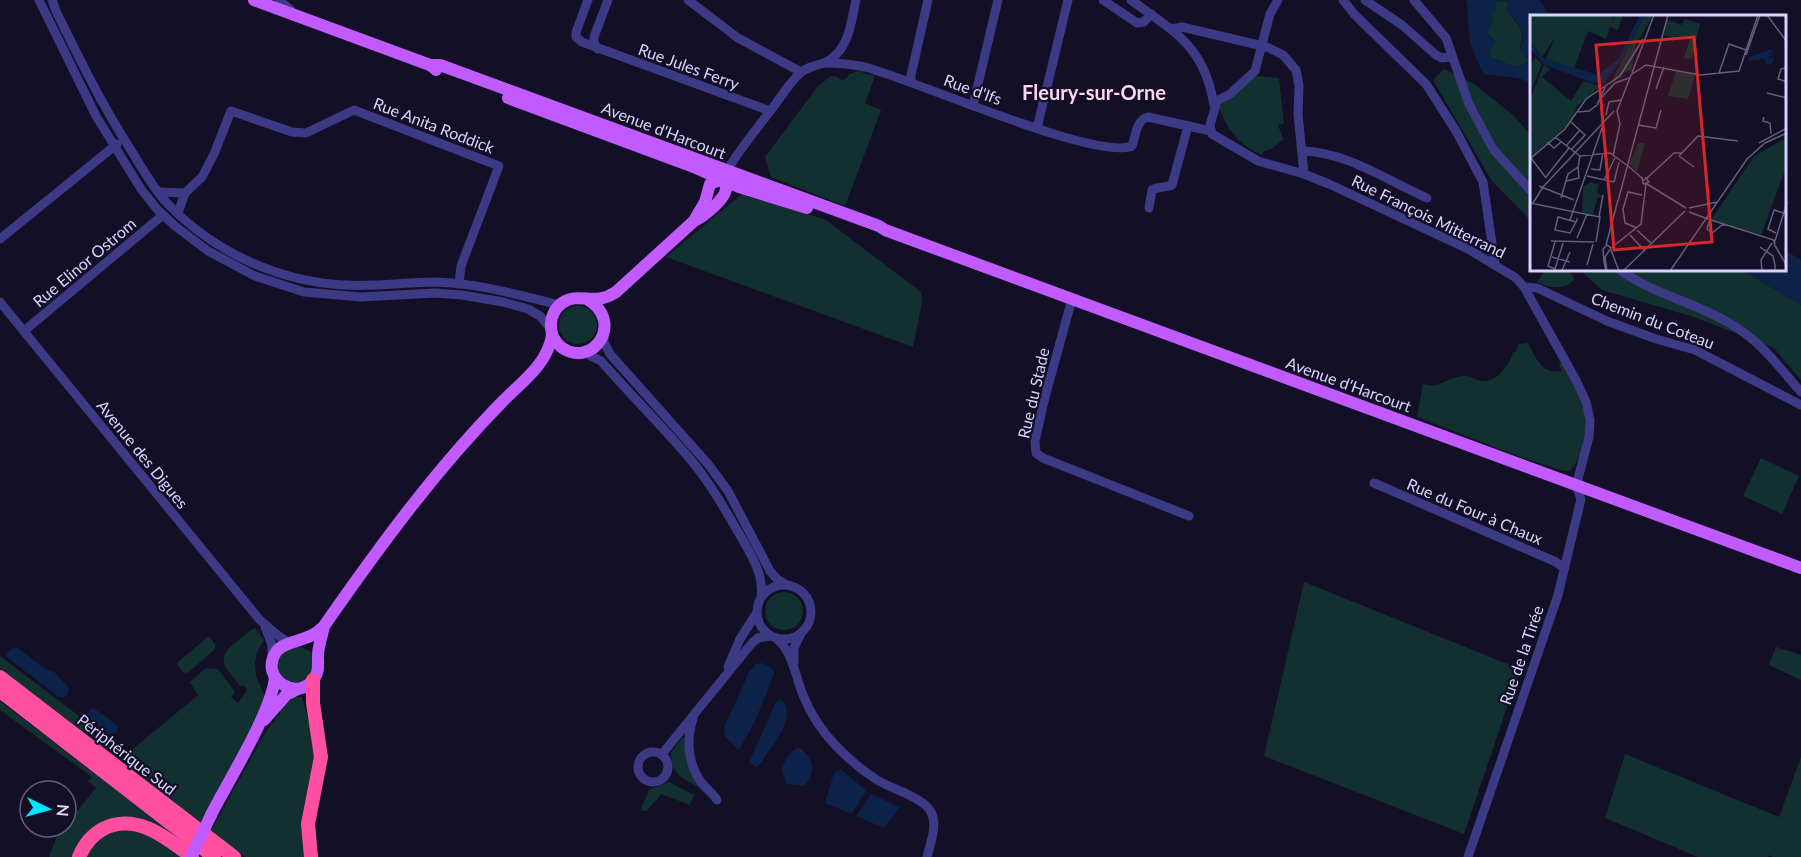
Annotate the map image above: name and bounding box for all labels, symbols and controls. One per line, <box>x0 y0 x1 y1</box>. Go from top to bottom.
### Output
inset map <box>1530 15 1786 272</box>
street label: Rue Jules Ferry <box>636 39 743 93</box>
street label: Rue d'Ifs <box>941 70 1005 108</box>
district label: Fleury-sur-Orne <box>1022 80 1166 104</box>
street label: Rue Anita Roddick <box>371 93 498 157</box>
street label: Avenue d'Harcourt <box>599 98 729 163</box>
street label: Rue François Mitterrand <box>1349 170 1509 262</box>
street label: Rue Elinor Ostrom <box>29 213 139 311</box>
street label: Chemin du Coteau <box>1589 288 1717 352</box>
street label: Rue du Stade <box>1013 346 1053 440</box>
street label: Avenue d'Harcourt <box>1284 353 1414 416</box>
street label: Avenue des Digues <box>93 396 193 512</box>
street label: Rue du Four à Chaux <box>1404 474 1546 548</box>
street label: Rue de la Tirée <box>1495 603 1547 707</box>
street label: Périphérique Sud <box>74 710 180 798</box>
north arrow <box>18 779 78 839</box>
text: N <box>53 803 73 817</box>

